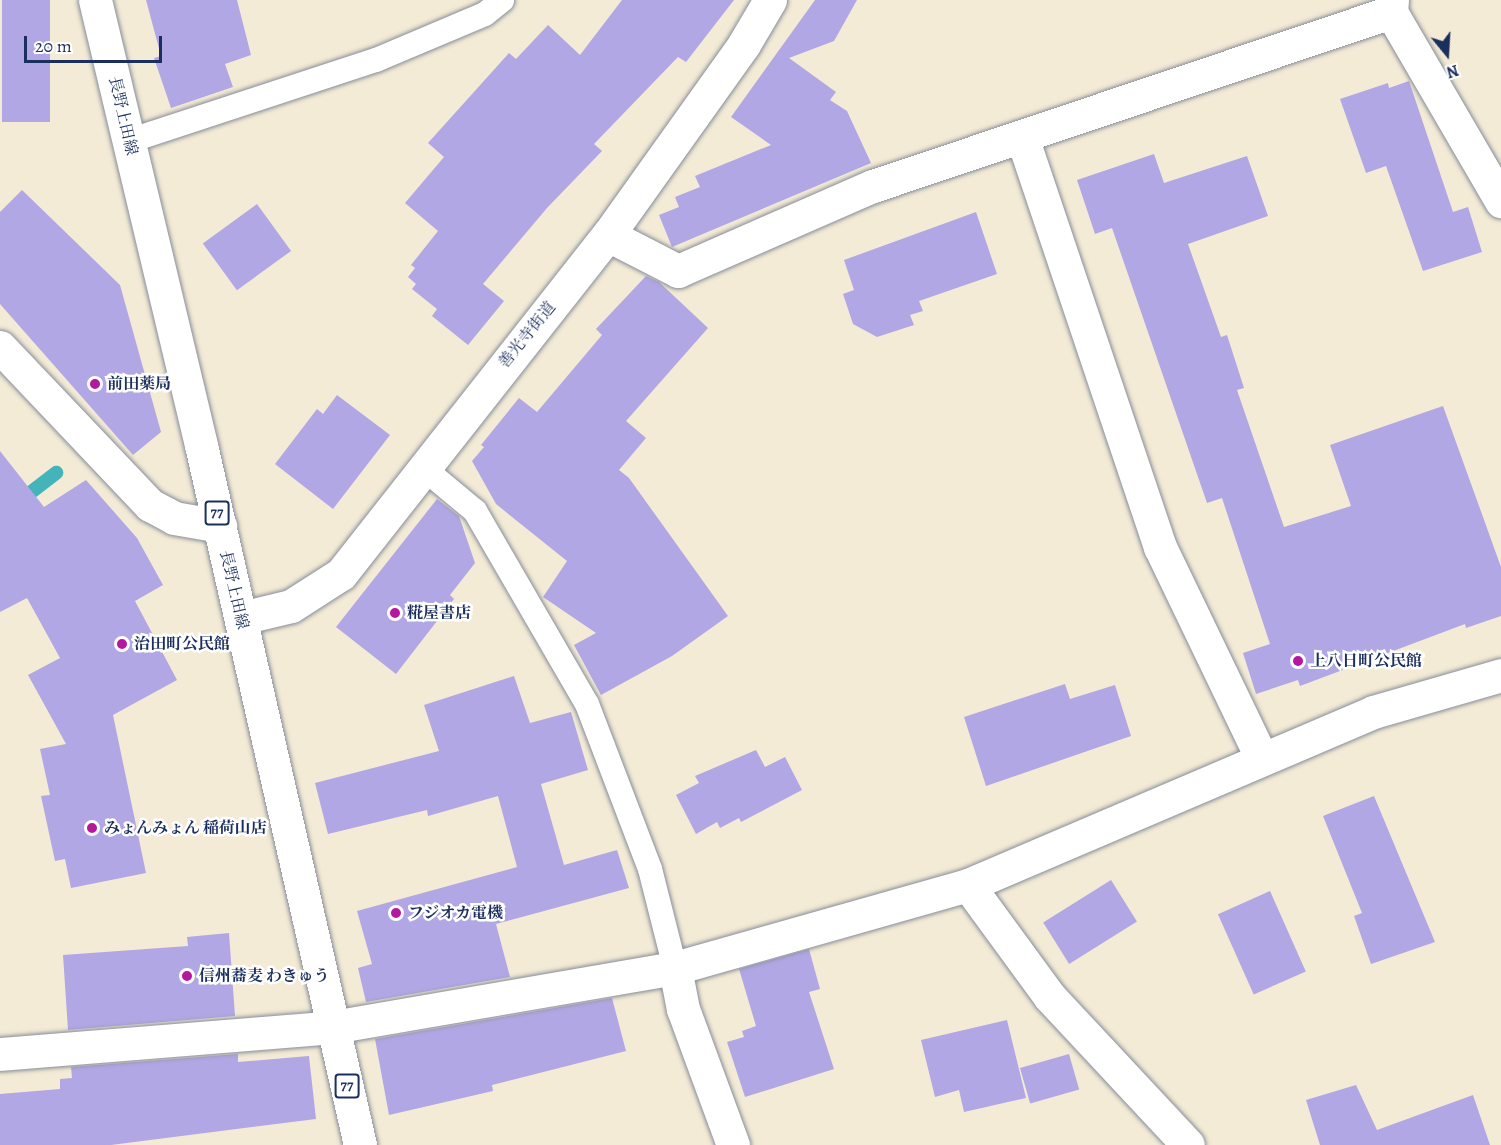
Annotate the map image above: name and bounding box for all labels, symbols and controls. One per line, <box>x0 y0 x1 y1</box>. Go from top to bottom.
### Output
scale bar <box>27 24 165 62</box>
north arrow <box>1417 24 1477 84</box>
text: 20 m <box>35 34 72 58</box>
text: N <box>1444 59 1462 83</box>
street label: 長野上田線 <box>105 75 141 157</box>
street label: 善光寺街道 <box>494 298 560 372</box>
place label: 前田薬局 <box>107 374 171 394</box>
marker: 前田薬局 <box>88 377 102 391</box>
road number: 77 <box>204 501 230 525</box>
street label: 長野上田線 <box>216 549 252 631</box>
place label: 糀屋書店 <box>407 603 471 623</box>
marker: 糀屋書店 <box>388 606 402 620</box>
place label: 治田町公民館 <box>134 634 230 654</box>
marker: 治田町公民館 <box>115 637 129 651</box>
place label: 上八日町公民館 <box>1310 651 1422 671</box>
marker: 上八日町公民館 <box>1291 654 1305 668</box>
place label: みょんみょん 稲荷山店 <box>104 818 267 838</box>
marker: みょんみょん 稲荷山店 <box>85 821 99 835</box>
place label: フジオカ電機 <box>408 903 504 923</box>
marker: フジオカ電機 <box>389 906 403 920</box>
place label: 信州蕎麦 わきゅう <box>199 966 330 986</box>
marker: 信州蕎麦 わきゅう <box>180 969 194 983</box>
road number: 77 <box>334 1074 360 1098</box>

